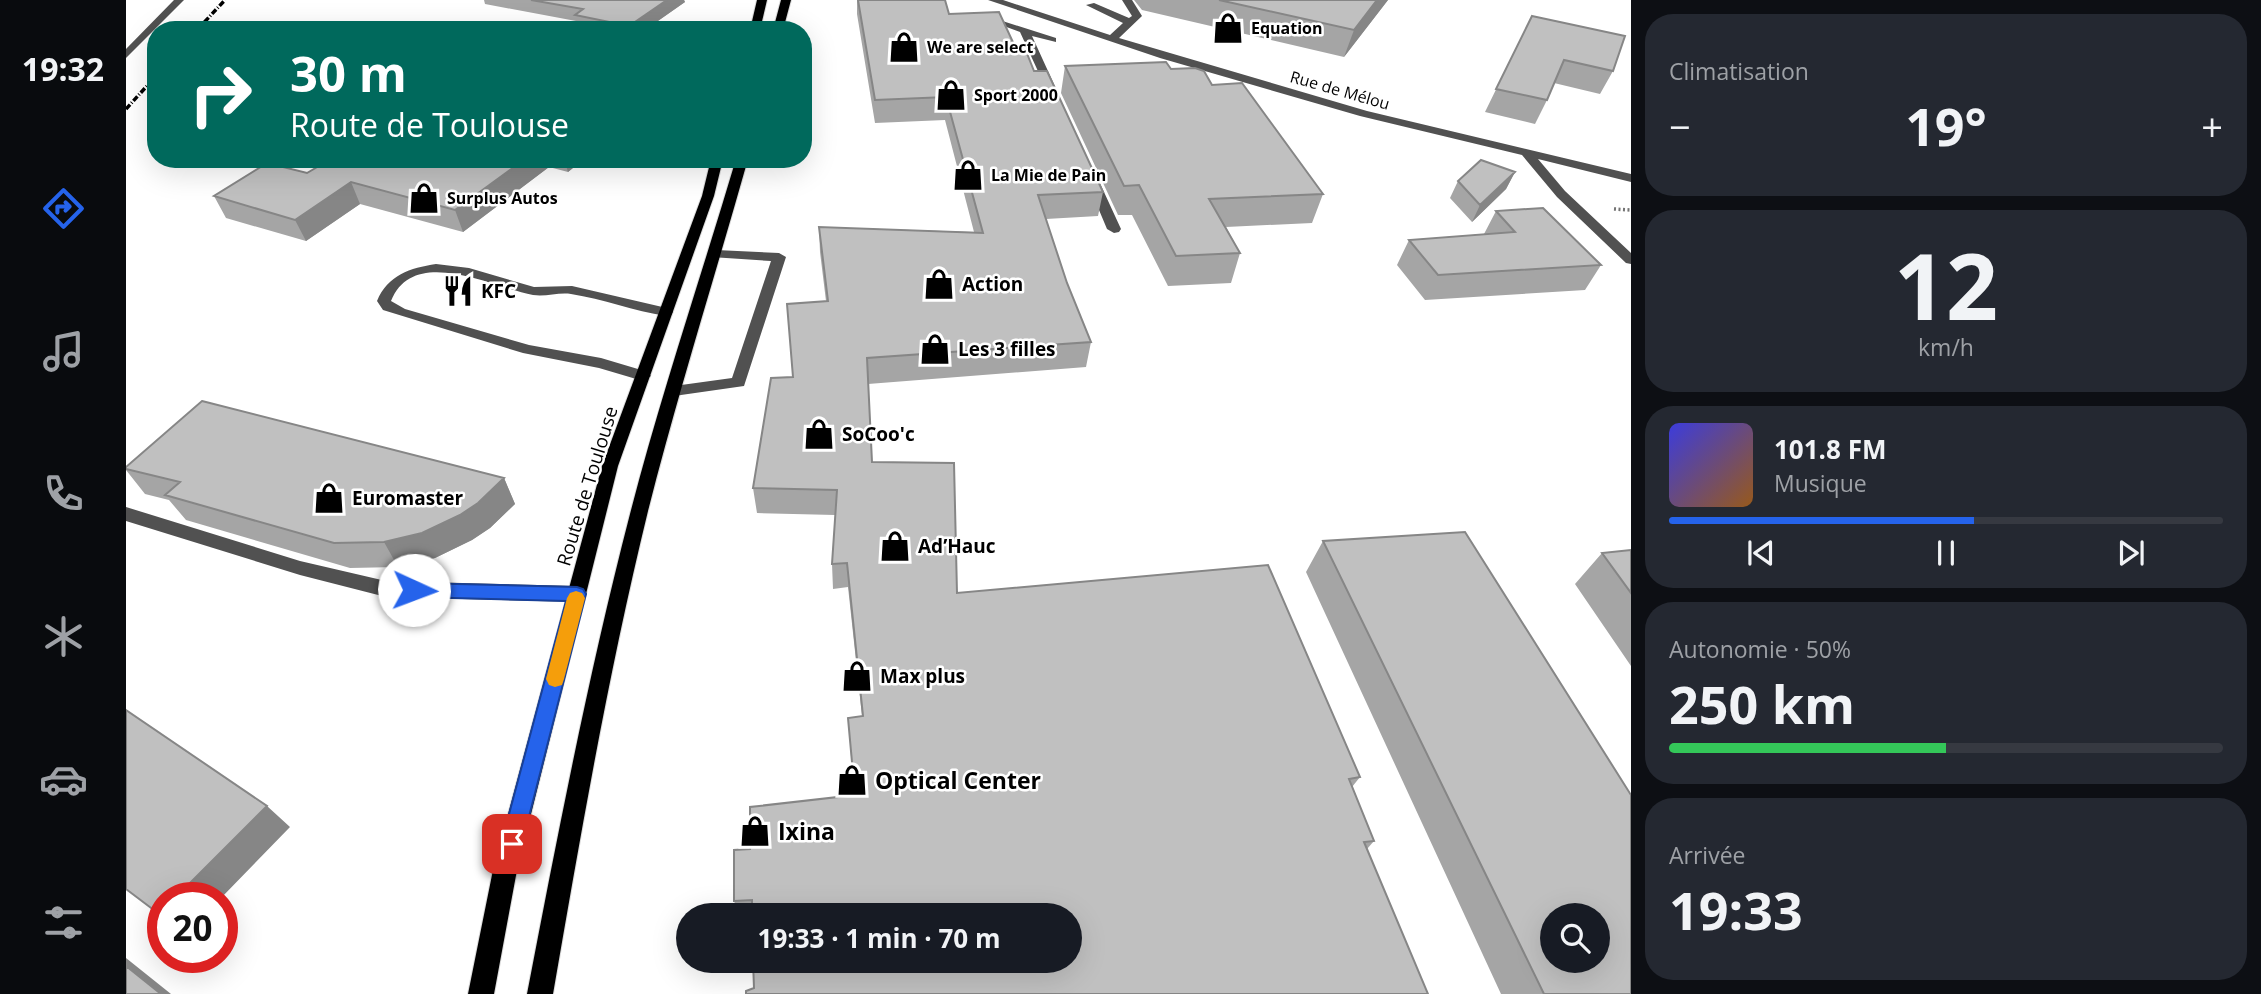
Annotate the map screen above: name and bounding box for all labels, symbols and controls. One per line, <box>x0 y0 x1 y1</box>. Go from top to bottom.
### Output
shop icon: Equation <box>1211 11 1245 45</box>
place label: Equation <box>1251 17 1323 39</box>
shop icon: We are select <box>887 30 921 64</box>
place label: We are select <box>927 36 1034 58</box>
text: 30 m <box>290 40 407 106</box>
text: 19:32 <box>22 47 104 90</box>
icon: right <box>175 49 266 140</box>
text: Climatisation <box>1669 55 1809 87</box>
street label: Rue de Mélou <box>1288 65 1392 115</box>
shop icon: Sport 2000 <box>934 78 968 112</box>
place label: Sport 2000 <box>974 84 1058 106</box>
text: 19° <box>1905 90 1987 161</box>
text: − <box>1669 100 1691 152</box>
text: + <box>2201 100 2223 152</box>
text: Route de Toulouse <box>290 103 569 146</box>
shop icon: La Mie de Pain <box>951 158 985 192</box>
place label: La Mie de Pain <box>991 164 1106 186</box>
shop icon: Surplus Autos <box>407 181 441 215</box>
icon: directions <box>39 184 88 233</box>
place label: Surplus Autos <box>447 187 558 209</box>
text: 12 <box>1894 223 1998 347</box>
shop icon: Action <box>922 267 956 301</box>
place label: Action <box>962 271 1023 297</box>
restaurant icon: KFC <box>441 274 475 308</box>
place label: KFC <box>481 278 516 304</box>
icon: music <box>39 327 88 376</box>
text: km/h <box>1918 331 1974 363</box>
shop icon: Les 3 filles <box>918 332 952 366</box>
place label: Les 3 filles <box>958 336 1056 362</box>
street label: Route de Toulouse <box>550 403 624 569</box>
shop icon: SoCoo'c <box>802 417 836 451</box>
place label: SoCoo'c <box>842 421 915 447</box>
text: 101.8 FM <box>1774 431 1886 467</box>
text: Musique <box>1774 467 1867 499</box>
icon: phone <box>39 469 88 518</box>
shop icon: Euromaster <box>312 481 346 515</box>
place label: Euromaster <box>352 485 464 511</box>
shop icon: Ad’Hauc <box>878 529 912 563</box>
place label: Ad’Hauc <box>918 533 996 559</box>
icon: previous <box>1742 534 1780 572</box>
icon: pause <box>1927 534 1965 572</box>
icon: next <box>2112 534 2150 572</box>
position arrow <box>377 553 451 627</box>
icon: climate <box>39 612 88 661</box>
text: Autonomie · 50% <box>1669 633 1851 665</box>
shop icon: Max plus <box>840 659 874 693</box>
place label: Max plus <box>880 663 965 689</box>
text: 250 km <box>1669 668 1855 739</box>
icon: car <box>39 755 88 804</box>
shop icon: Optical Center <box>835 763 869 797</box>
place label: Optical Center <box>875 764 1041 796</box>
pin <box>482 814 542 874</box>
shop icon: Ixina <box>738 814 772 848</box>
place label: Ixina <box>778 815 835 847</box>
icon: arrive <box>493 825 531 863</box>
text: Arrivée <box>1669 839 1745 871</box>
text: 19:33 <box>1669 874 1803 945</box>
speed limit sign: 20 <box>147 882 238 973</box>
icon: filters <box>39 898 88 947</box>
map controls <box>1540 903 1610 973</box>
button: search <box>1540 903 1610 973</box>
text: 19:33 · 1 min · 70 m <box>758 920 1000 956</box>

